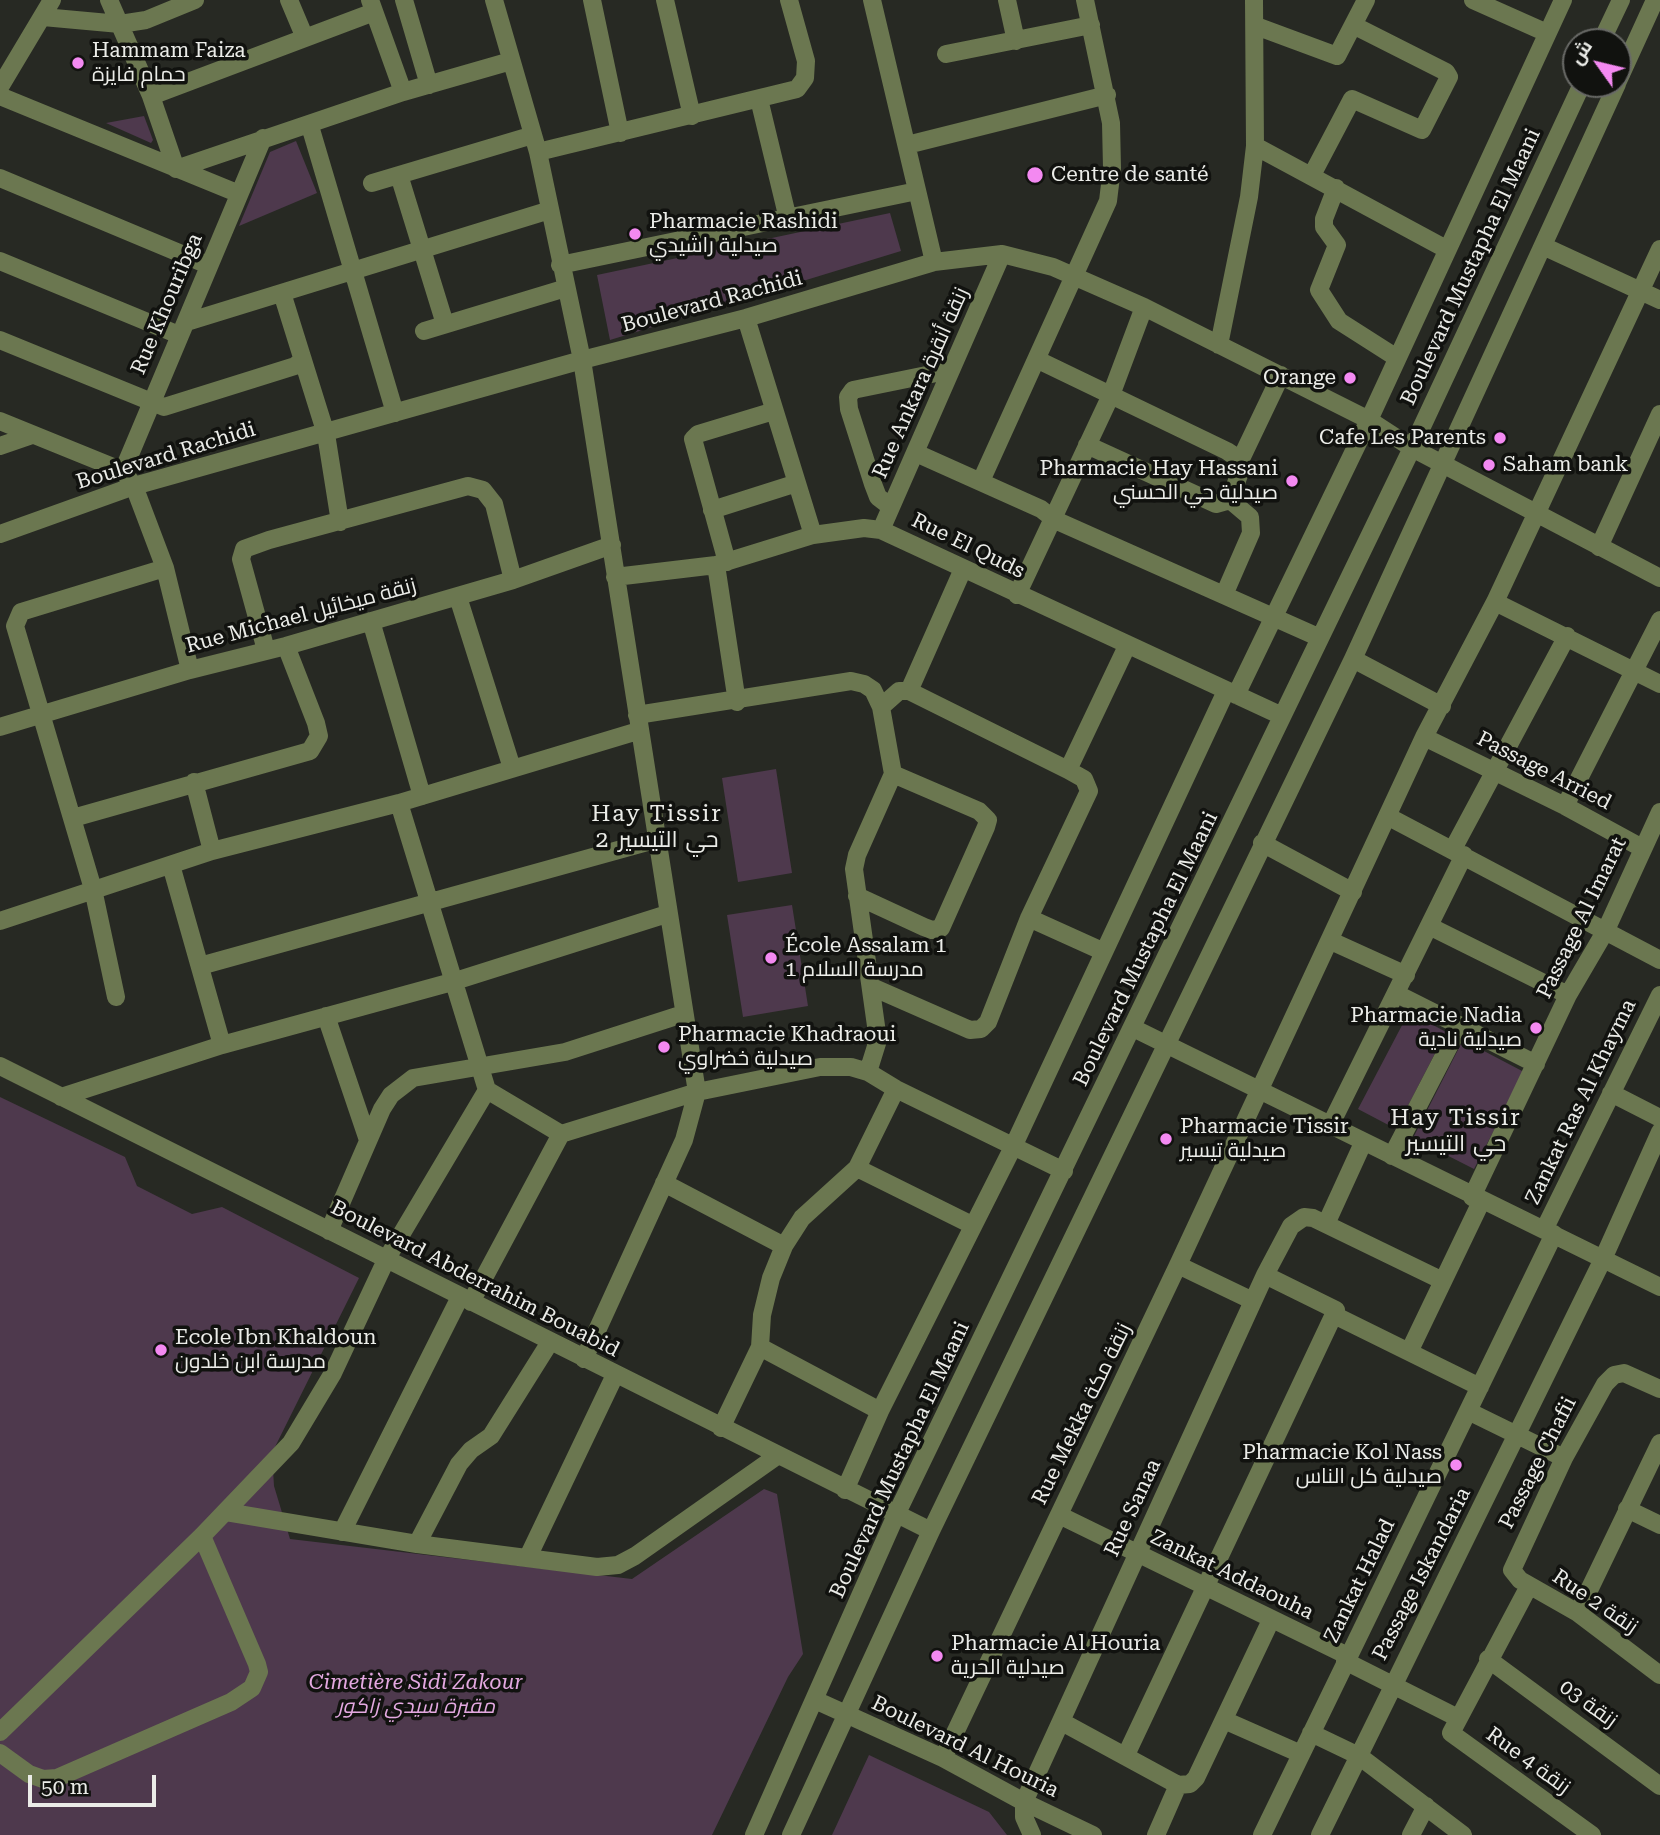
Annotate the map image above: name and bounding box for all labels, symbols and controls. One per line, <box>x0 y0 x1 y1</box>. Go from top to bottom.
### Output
north arrow <box>1562 28 1632 98</box>
text: ش <box>1564 36 1597 69</box>
place label: Hammam Faiza حمام فايزة <box>92 38 246 88</box>
marker: Hammam Faiza حمام فايزة <box>70 55 86 71</box>
street label: Boulevard Mustapha El Maani <box>1396 125 1546 409</box>
place label: Centre de santé <box>1051 162 1209 188</box>
marker: Centre de santé <box>1025 165 1045 185</box>
place label: Pharmacie Rashidi صيدلية راشيدي <box>649 209 838 259</box>
marker: Pharmacie Rashidi صيدلية راشيدي <box>627 226 643 242</box>
street label: Rue Khouribga <box>126 230 208 378</box>
street label: Boulevard Rachidi <box>619 266 805 338</box>
street label: Rue Ankara زنقة أنقرة <box>868 284 974 482</box>
place label: Orange <box>1263 365 1336 391</box>
marker: Orange <box>1342 370 1358 386</box>
street label: Boulevard Rachidi <box>73 417 259 495</box>
place label: Cafe Les Parents <box>1319 425 1486 451</box>
marker: Cafe Les Parents <box>1492 430 1508 446</box>
place label: Saham bank <box>1503 452 1628 478</box>
place label: Pharmacie Hay Hassani صيدلية حي الحسني <box>1040 456 1278 506</box>
marker: Saham bank <box>1481 457 1497 473</box>
marker: Pharmacie Hay Hassani صيدلية حي الحسني <box>1284 473 1300 489</box>
street label: Rue El Quds <box>907 508 1029 584</box>
street label: Rue Michael زنقة ميخائيل <box>183 573 419 659</box>
street label: Passage Arried <box>1473 726 1615 816</box>
district label: Hay Tissir 2 حي التيسير <box>592 800 722 854</box>
street label: Boulevard Mustapha El Maani <box>1068 808 1224 1090</box>
street label: Passage Al Imarat <box>1532 833 1632 1003</box>
place label: École Assalam 1 مدرسة السلام 1 <box>785 933 947 983</box>
marker: École Assalam 1 مدرسة السلام 1 <box>763 950 779 966</box>
street label: Zankat Ras Al Khayma <box>1520 995 1642 1209</box>
place label: Pharmacie Nadia صيدلية نادية <box>1350 1003 1522 1053</box>
marker: Pharmacie Nadia صيدلية نادية <box>1528 1020 1544 1036</box>
place label: Pharmacie Khadraoui صيدلية خضراوي <box>678 1022 896 1072</box>
marker: Pharmacie Khadraoui صيدلية خضراوي <box>656 1039 672 1055</box>
district label: Hay Tissir حي التيسير <box>1391 1104 1521 1158</box>
place label: Pharmacie Tissir صيدلية تيسير <box>1180 1114 1349 1164</box>
marker: Pharmacie Tissir صيدلية تيسير <box>1158 1131 1174 1147</box>
street label: Boulevard Abderrahim Bouabid <box>327 1195 623 1363</box>
street label: Boulevard Mustapha El Maani <box>825 1318 975 1602</box>
street label: Rue Mekka زنقة مكة <box>1027 1319 1137 1509</box>
place label: Ecole Ibn Khaldoun مدرسة ابن خلدون <box>175 1325 377 1375</box>
marker: Ecole Ibn Khaldoun مدرسة ابن خلدون <box>153 1342 169 1358</box>
street label: Passage Chafii <box>1494 1393 1582 1533</box>
place label: Pharmacie Kol Nass صيدلية كل الناس <box>1242 1440 1442 1490</box>
street label: Rue Sanaa <box>1099 1455 1167 1561</box>
marker: Pharmacie Kol Nass صيدلية كل الناس <box>1448 1457 1464 1473</box>
street label: Passage Iskandaria <box>1368 1483 1476 1665</box>
street label: Zankat Halad <box>1319 1515 1401 1647</box>
street label: Zankat Addaouha <box>1146 1525 1318 1625</box>
street label: Rue 2 زنقة <box>1547 1564 1643 1640</box>
place label: Pharmacie Al Houria صيدلية الحرية <box>951 1631 1160 1681</box>
marker: Pharmacie Al Houria صيدلية الحرية <box>929 1648 945 1664</box>
park label: Cimetière Sidi Zakour مقبرة سيدي زاكور <box>309 1670 523 1720</box>
street label: زنقة 03 <box>1554 1675 1622 1733</box>
street label: Boulevard Al Houria <box>867 1691 1063 1803</box>
street label: Rue 4 زنقة <box>1481 1722 1575 1800</box>
scale bar <box>32 1762 159 1806</box>
text: 50 m <box>41 1775 89 1799</box>

